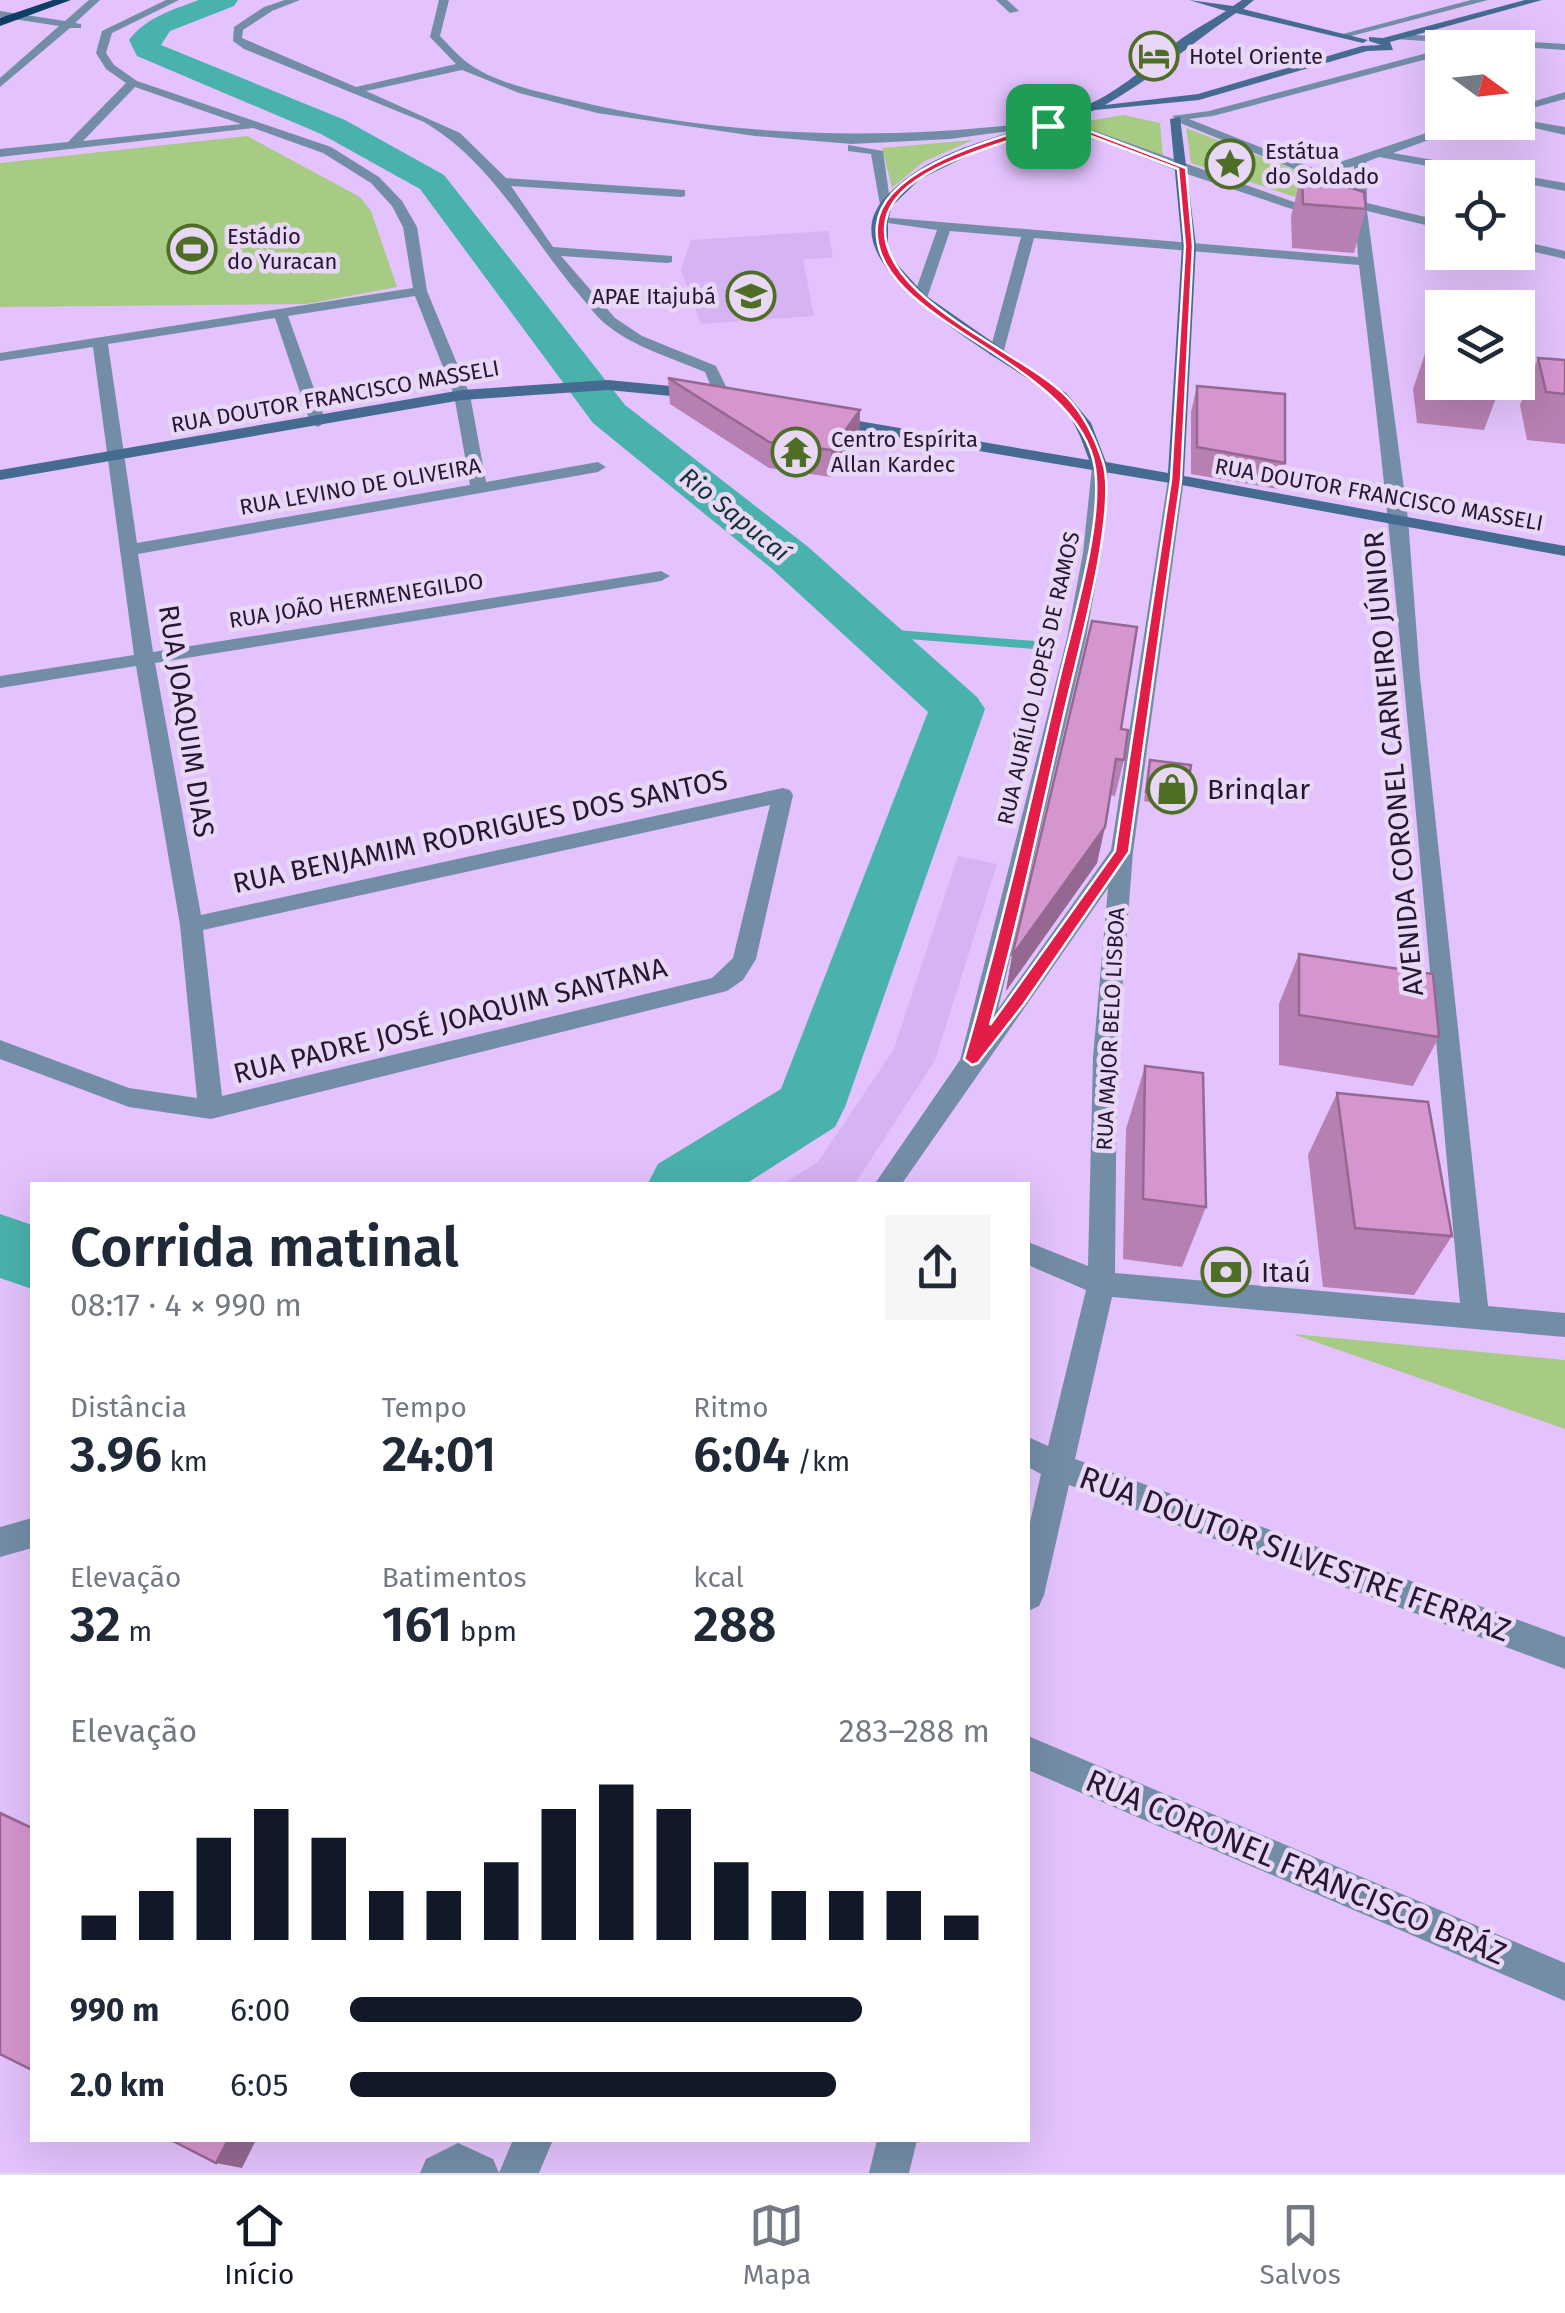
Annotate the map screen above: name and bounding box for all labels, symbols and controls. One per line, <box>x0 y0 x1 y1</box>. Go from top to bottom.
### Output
hotel icon: Hotel Oriente <box>1128 30 1180 82</box>
north arrow <box>1425 30 1535 140</box>
map controls <box>1425 30 1535 400</box>
place label: Hotel Oriente <box>1189 43 1323 70</box>
pin <box>1006 84 1091 169</box>
icon: arrive <box>1021 99 1076 154</box>
place icon: Estátua do Soldado <box>1204 138 1256 190</box>
place label: Estátua do Soldado <box>1265 138 1379 190</box>
button: locate <box>1425 160 1535 270</box>
sports icon: Estádio do Yuracan <box>166 223 218 275</box>
place label: Estádio do Yuracan <box>227 223 338 275</box>
school or university icon: APAE Itajubá <box>725 270 777 322</box>
place label: APAE Itajubá <box>592 283 716 310</box>
button: layers <box>1425 290 1535 400</box>
street label: RUA DOUTOR FRANCISCO MASSELI <box>169 354 501 439</box>
temple icon: Centro Espírita Allan Kardec <box>770 426 822 478</box>
place label: Centro Espírita Allan Kardec <box>831 426 978 478</box>
street label: RUA LEVINO DE OLIVEIRA <box>237 452 483 521</box>
street label: RUA DOUTOR FRANCISCO MASSELI <box>1213 452 1545 537</box>
water label: Rio Sapucaí <box>674 462 797 569</box>
street label: RUA AURÍLIO LOPES DE RAMOS <box>992 529 1085 827</box>
street label: AVENIDA CORONEL CARNEIRO JÚNIOR <box>1357 530 1430 998</box>
street label: RUA JOÃO HERMENEGILDO <box>227 567 485 634</box>
street label: RUA JOAQUIM DIAS <box>152 603 221 840</box>
street label: RUA BENJAMIM RODRIGUES DOS SANTOS <box>230 763 730 900</box>
shop icon: Brinqlar <box>1146 763 1198 815</box>
place label: Brinqlar <box>1207 773 1310 806</box>
street label: RUA MAJOR BELO LISBOA <box>1091 906 1130 1151</box>
street label: RUA PADRE JOSÉ JOAQUIM SANTANA <box>230 951 670 1090</box>
text: Corrida matinal <box>70 1215 459 1281</box>
button: share <box>885 1215 990 1320</box>
bank icon: Itaú <box>1200 1246 1252 1298</box>
place label: Itaú <box>1261 1256 1311 1289</box>
text: 08:17 · 4 × 990 m <box>70 1286 302 1324</box>
text: Distância <box>70 1391 187 1424</box>
text: Tempo <box>382 1391 467 1424</box>
text: Ritmo <box>693 1391 769 1424</box>
text: 3.96 <box>70 1424 162 1484</box>
text: 24:01 <box>382 1424 496 1484</box>
text: 6:04 <box>693 1424 790 1484</box>
text: km <box>162 1445 208 1478</box>
text: /km <box>790 1445 850 1478</box>
street label: RUA DOUTOR SILVESTRE FERRAZ <box>1074 1458 1516 1650</box>
text: Elevação <box>70 1561 181 1594</box>
text: Batimentos <box>382 1561 527 1594</box>
text: kcal <box>693 1561 744 1594</box>
text: 32 <box>70 1594 121 1654</box>
text: 161 <box>382 1594 452 1654</box>
text: 288 <box>693 1594 776 1654</box>
text: m <box>121 1615 152 1648</box>
text: bpm <box>452 1615 517 1648</box>
text: Elevação <box>70 1712 197 1750</box>
text: 283–288 m <box>839 1712 990 1750</box>
street label: RUA CORONEL FRANCISCO BRÁZ <box>1080 1761 1512 1973</box>
text: 990 m <box>70 1991 159 2029</box>
text: 6:00 <box>230 1991 290 2029</box>
text: 2.0 km <box>70 2066 165 2104</box>
text: 6:05 <box>230 2066 289 2104</box>
tab: Início <box>224 2198 294 2291</box>
tab: Mapa <box>743 2198 811 2291</box>
tab: Salvos <box>1260 2198 1341 2291</box>

